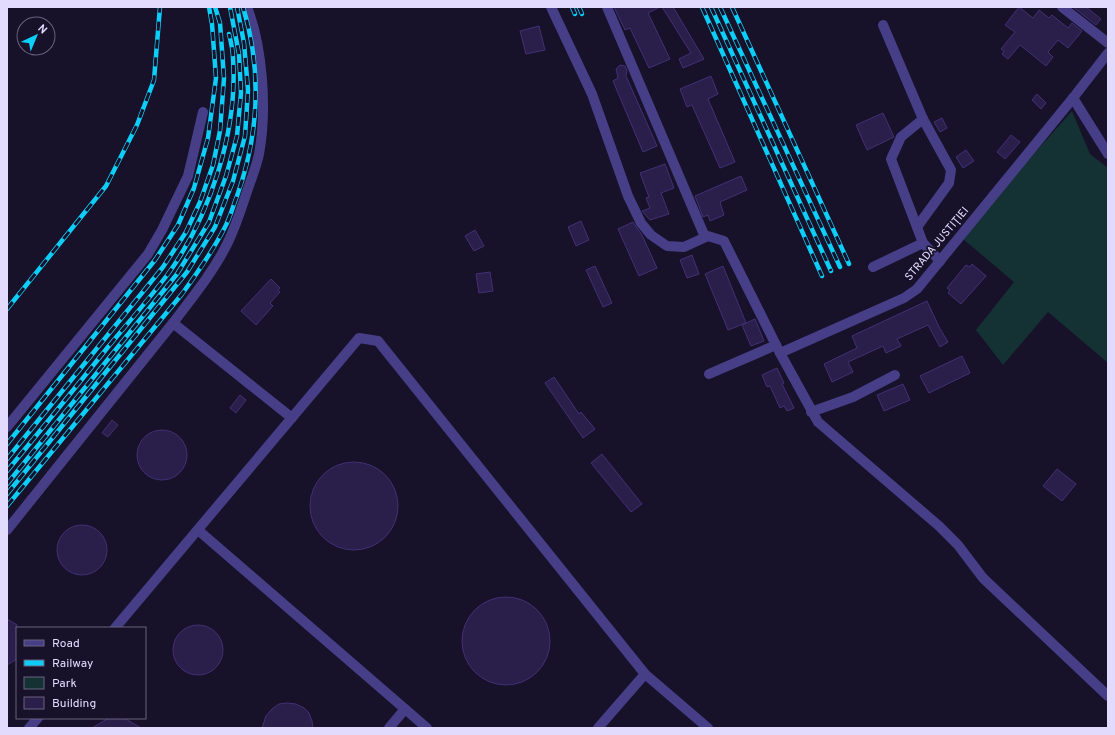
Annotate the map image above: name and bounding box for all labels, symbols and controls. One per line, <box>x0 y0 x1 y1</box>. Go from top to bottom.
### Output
north arrow <box>16 16 56 56</box>
text: N <box>35 22 50 37</box>
street label: STRADA JUSTIȚIEI <box>902 204 972 284</box>
legend <box>16 627 146 719</box>
text: Road <box>52 636 80 652</box>
text: Railway <box>52 656 93 672</box>
text: Park <box>52 676 77 692</box>
text: Building <box>52 696 96 712</box>

